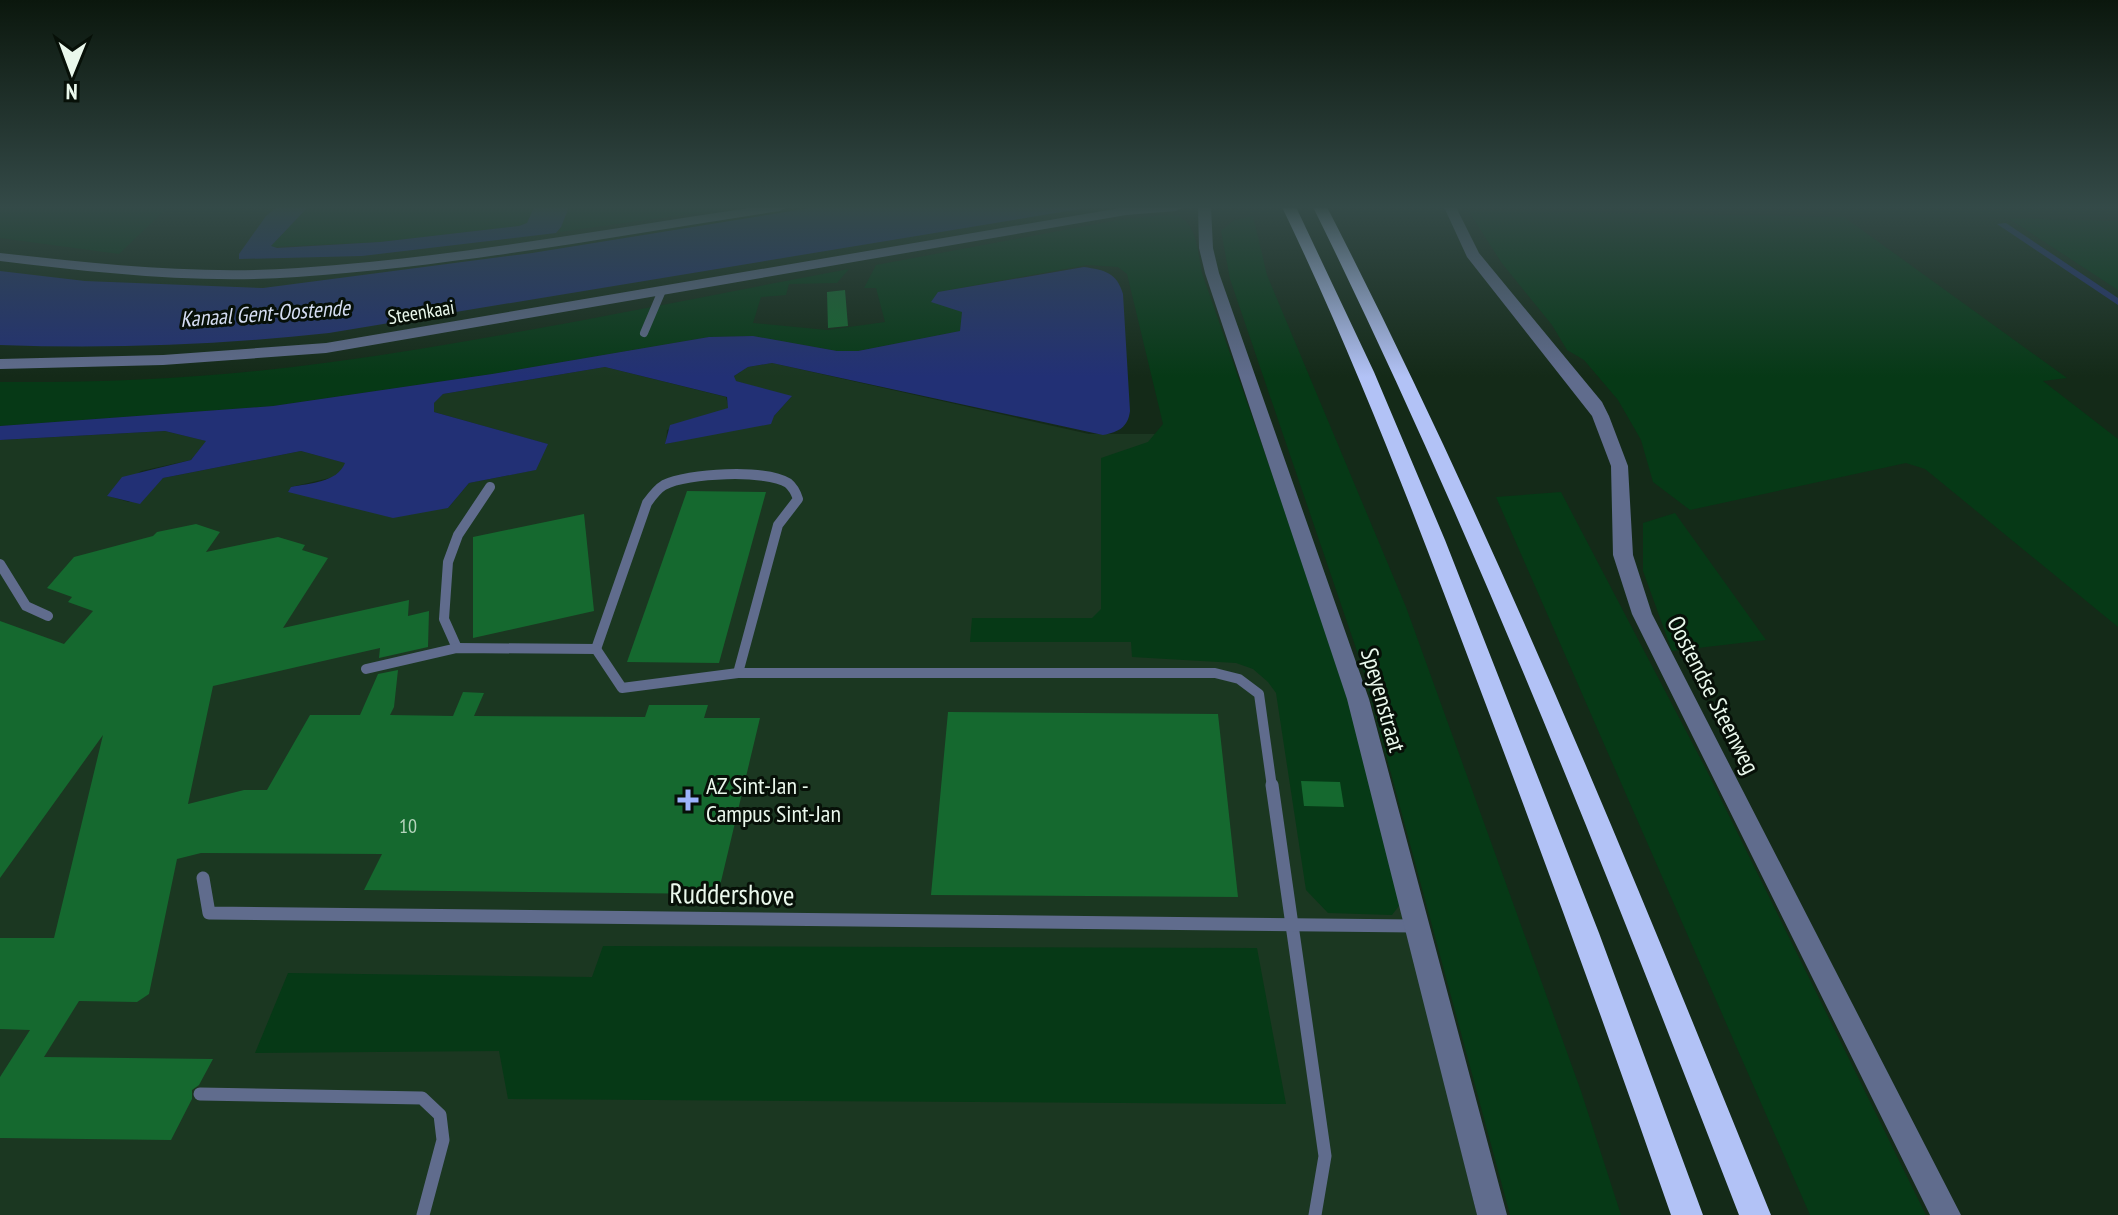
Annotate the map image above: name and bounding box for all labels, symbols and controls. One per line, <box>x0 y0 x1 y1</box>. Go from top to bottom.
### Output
north arrow <box>32 32 112 112</box>
text: N <box>65 78 78 106</box>
water label: Kanaal Gent-Oostende <box>179 293 353 333</box>
street label: Steenkaai <box>386 294 456 330</box>
street label: Oostendse Steenweg <box>1660 611 1767 779</box>
street label: Speyenstraat <box>1354 644 1413 756</box>
place label: AZ Sint-Jan - Campus Sint-Jan <box>706 770 841 829</box>
marker: AZ Sint-Jan - Campus Sint-Jan <box>677 789 699 811</box>
house number: 10 <box>399 813 417 839</box>
street label: Ruddershove <box>669 874 795 913</box>

